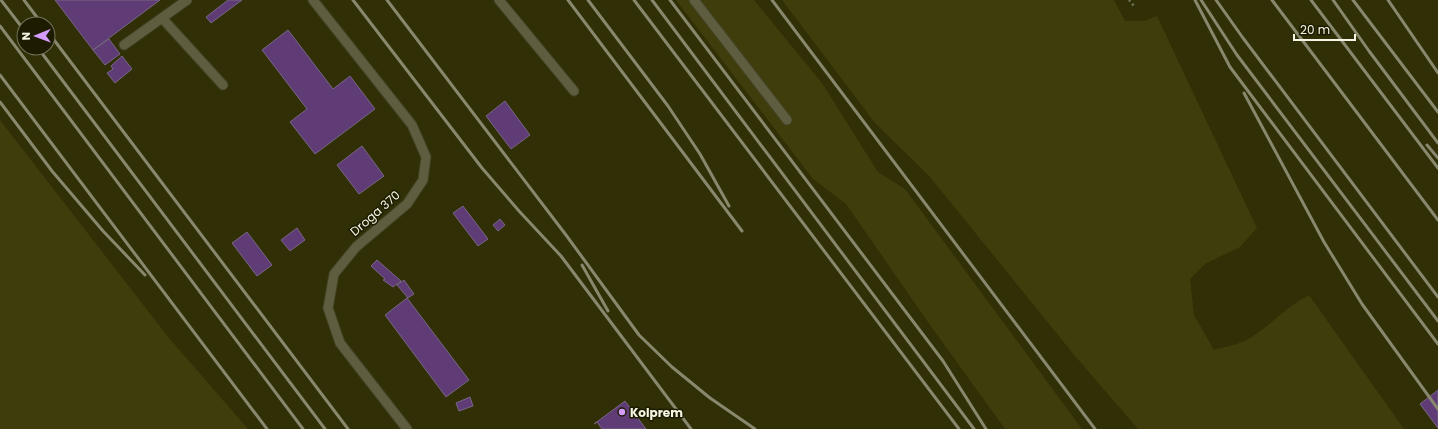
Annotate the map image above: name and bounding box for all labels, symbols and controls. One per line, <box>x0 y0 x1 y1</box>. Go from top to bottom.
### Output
north arrow <box>16 16 56 56</box>
scale bar <box>1294 16 1355 42</box>
text: 20 m <box>1300 21 1330 38</box>
text: N <box>18 32 34 40</box>
street label: Droga 370 <box>346 186 404 240</box>
place label: Kolprem <box>630 404 683 421</box>
marker: Kolprem <box>617 407 627 417</box>

